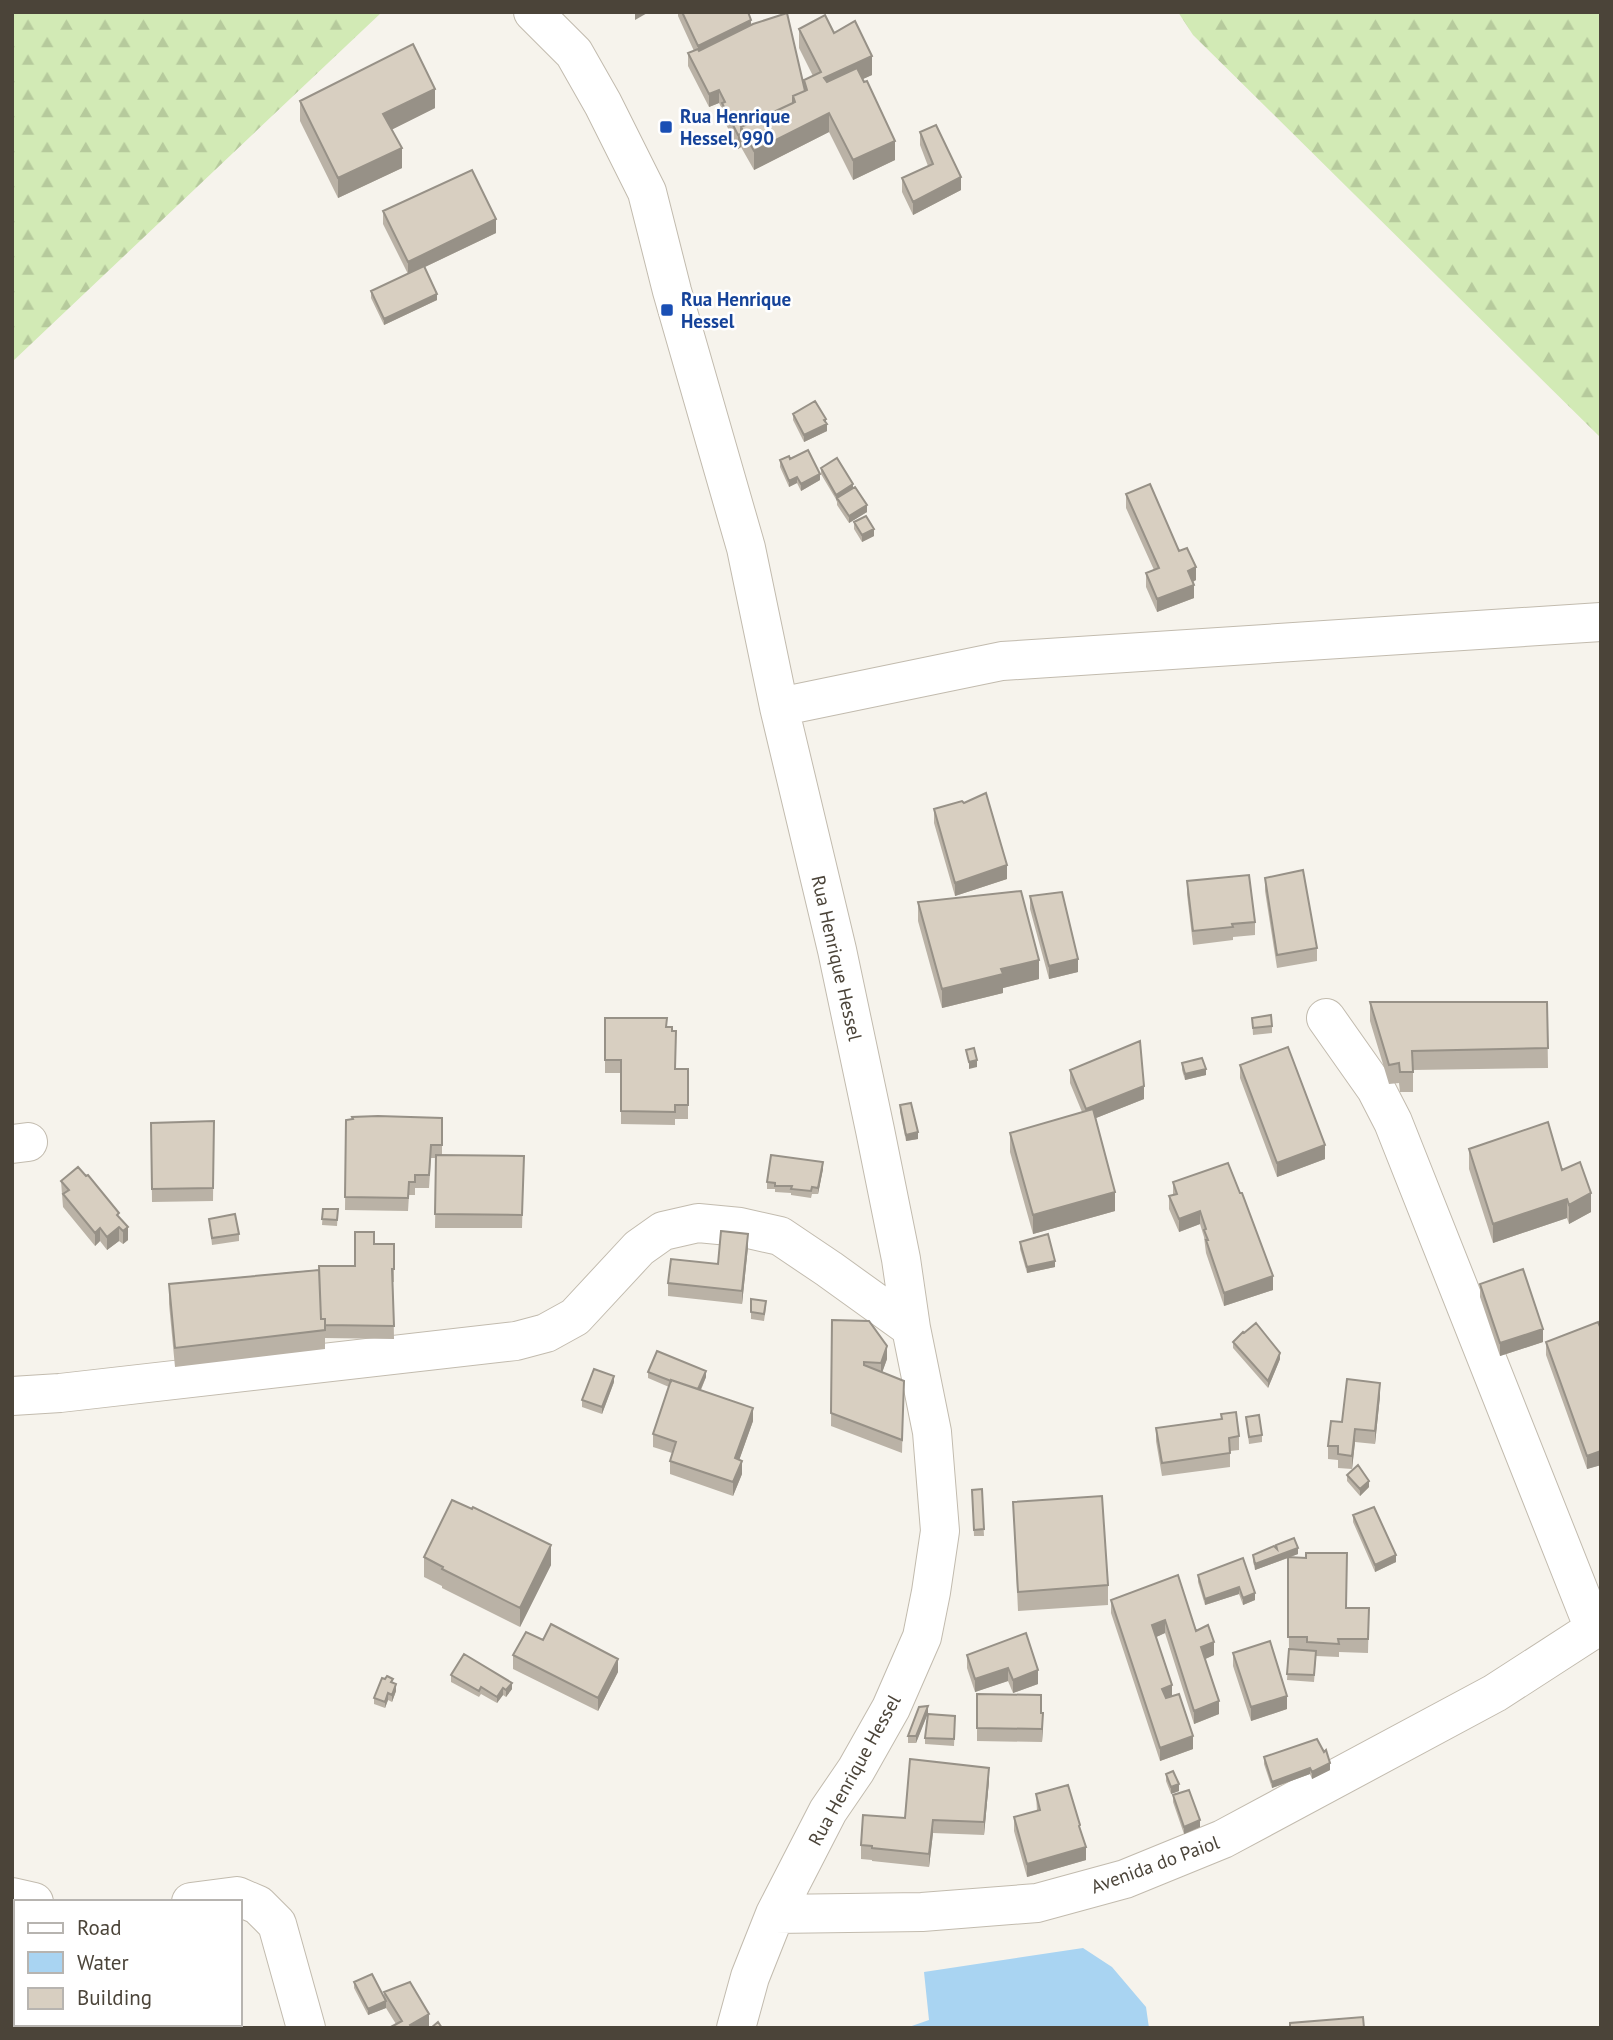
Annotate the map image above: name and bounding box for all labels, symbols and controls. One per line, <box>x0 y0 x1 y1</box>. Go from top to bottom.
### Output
place label: Rua Henrique Hessel, 990 <box>680 104 790 150</box>
marker: Rua Henrique Hessel, 990 <box>658 119 674 135</box>
place label: Rua Henrique Hessel <box>681 287 791 333</box>
marker: Rua Henrique Hessel <box>659 302 675 318</box>
street label: Rua Henrique Hessel <box>806 873 868 1043</box>
street label: Rua Henrique Hessel <box>803 1690 906 1850</box>
street label: Avenida do Paiol <box>1087 1829 1223 1898</box>
legend <box>14 1900 242 2026</box>
text: Road <box>77 1914 121 1941</box>
text: Water <box>77 1949 129 1976</box>
text: Building <box>77 1984 152 2011</box>

